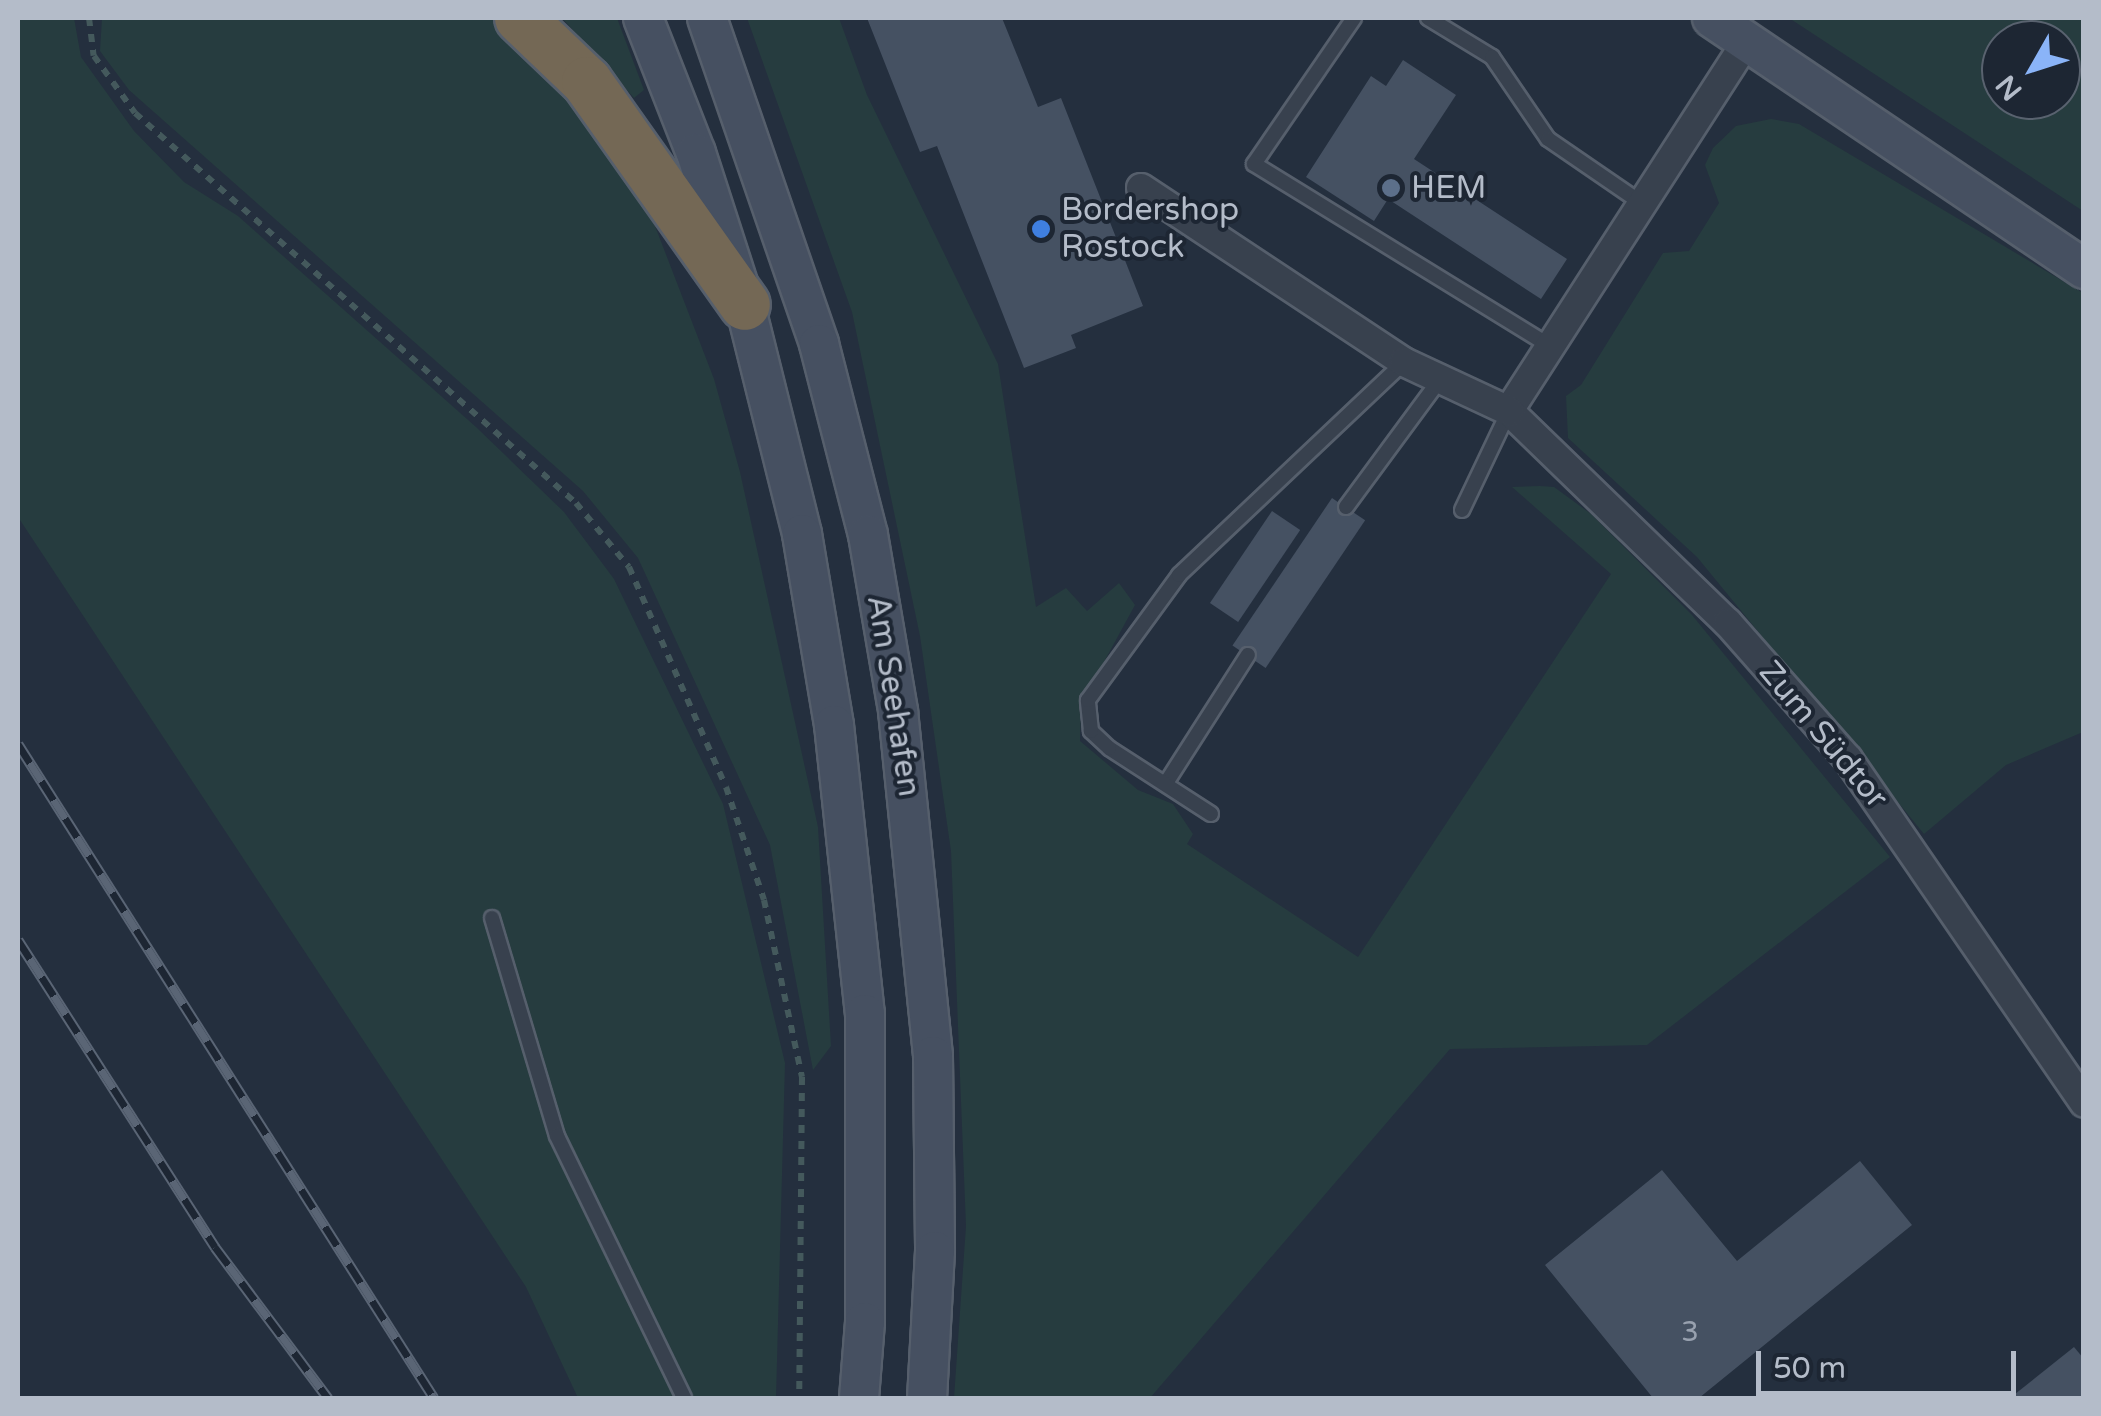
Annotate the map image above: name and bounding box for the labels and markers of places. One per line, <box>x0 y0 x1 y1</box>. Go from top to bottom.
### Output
place label: HEM <box>1411 169 1486 207</box>
marker: HEM <box>1380 177 1402 199</box>
place label: Bordershop Rostock <box>1061 192 1239 267</box>
marker: Bordershop Rostock <box>1030 218 1052 240</box>

